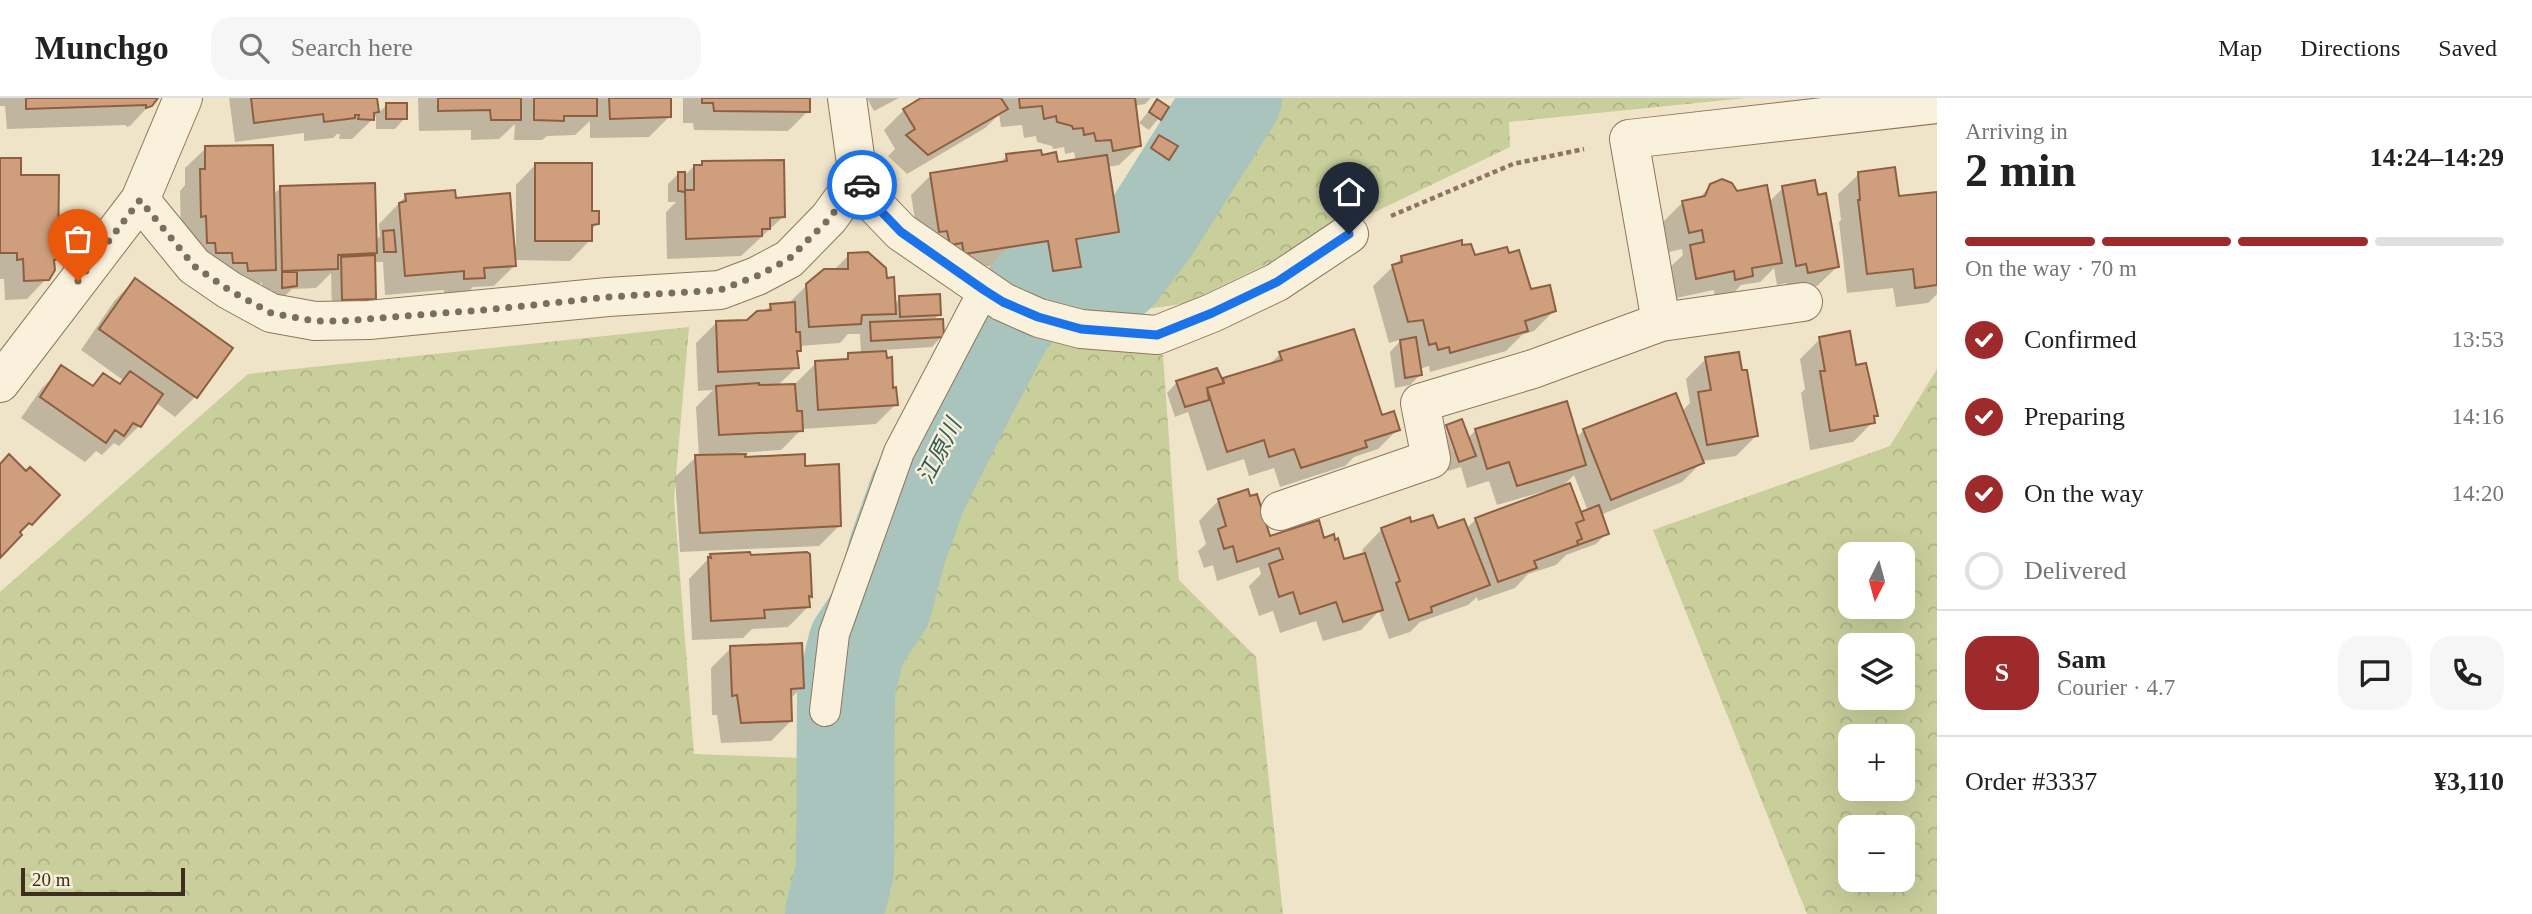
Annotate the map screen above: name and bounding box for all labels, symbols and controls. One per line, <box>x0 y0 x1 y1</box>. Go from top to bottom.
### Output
search box <box>211 17 701 80</box>
icon: search <box>235 29 273 67</box>
text: Munchgo <box>35 30 169 66</box>
text: Search here <box>291 33 413 62</box>
text: Map <box>2218 35 2262 61</box>
text: Directions <box>2300 35 2400 61</box>
text: Saved <box>2438 35 2497 61</box>
text: Arriving in <box>1965 119 2068 144</box>
text: 14:24–14:29 <box>2370 143 2504 172</box>
text: 2 min <box>1965 145 2076 196</box>
courier <box>827 150 897 220</box>
pin <box>1319 162 1379 234</box>
icon: car <box>843 166 881 204</box>
icon: home <box>1330 173 1368 211</box>
pin <box>48 209 108 281</box>
icon: bag <box>59 220 97 258</box>
text: On the way · 70 m <box>1965 256 2137 281</box>
icon: check <box>1965 321 2003 359</box>
text: Confirmed <box>2024 325 2137 354</box>
text: 13:53 <box>2452 327 2504 352</box>
icon: check <box>1965 398 2003 436</box>
text: Preparing <box>2024 402 2125 431</box>
text: 14:16 <box>2452 404 2504 429</box>
water label: 江原川 <box>913 412 968 488</box>
icon: check <box>1965 475 2003 513</box>
text: On the way <box>2024 479 2144 508</box>
text: 14:20 <box>2452 481 2504 506</box>
north arrow <box>1838 542 1914 620</box>
map controls <box>1838 542 1915 892</box>
text: Delivered <box>2024 556 2127 585</box>
button: layers <box>1838 633 1915 710</box>
button: chat <box>2338 636 2412 710</box>
button: phone <box>2430 636 2504 710</box>
text: Sam <box>2057 645 2106 674</box>
text: S <box>1995 658 2009 687</box>
text: Courier · 4.7 <box>2057 675 2175 700</box>
button: + <box>1838 724 1915 801</box>
text: Order #3337 <box>1965 767 2097 796</box>
text: ¥3,110 <box>2434 767 2504 796</box>
button: − <box>1838 815 1915 892</box>
scale bar <box>21 865 186 897</box>
text: 20 m <box>32 869 71 890</box>

